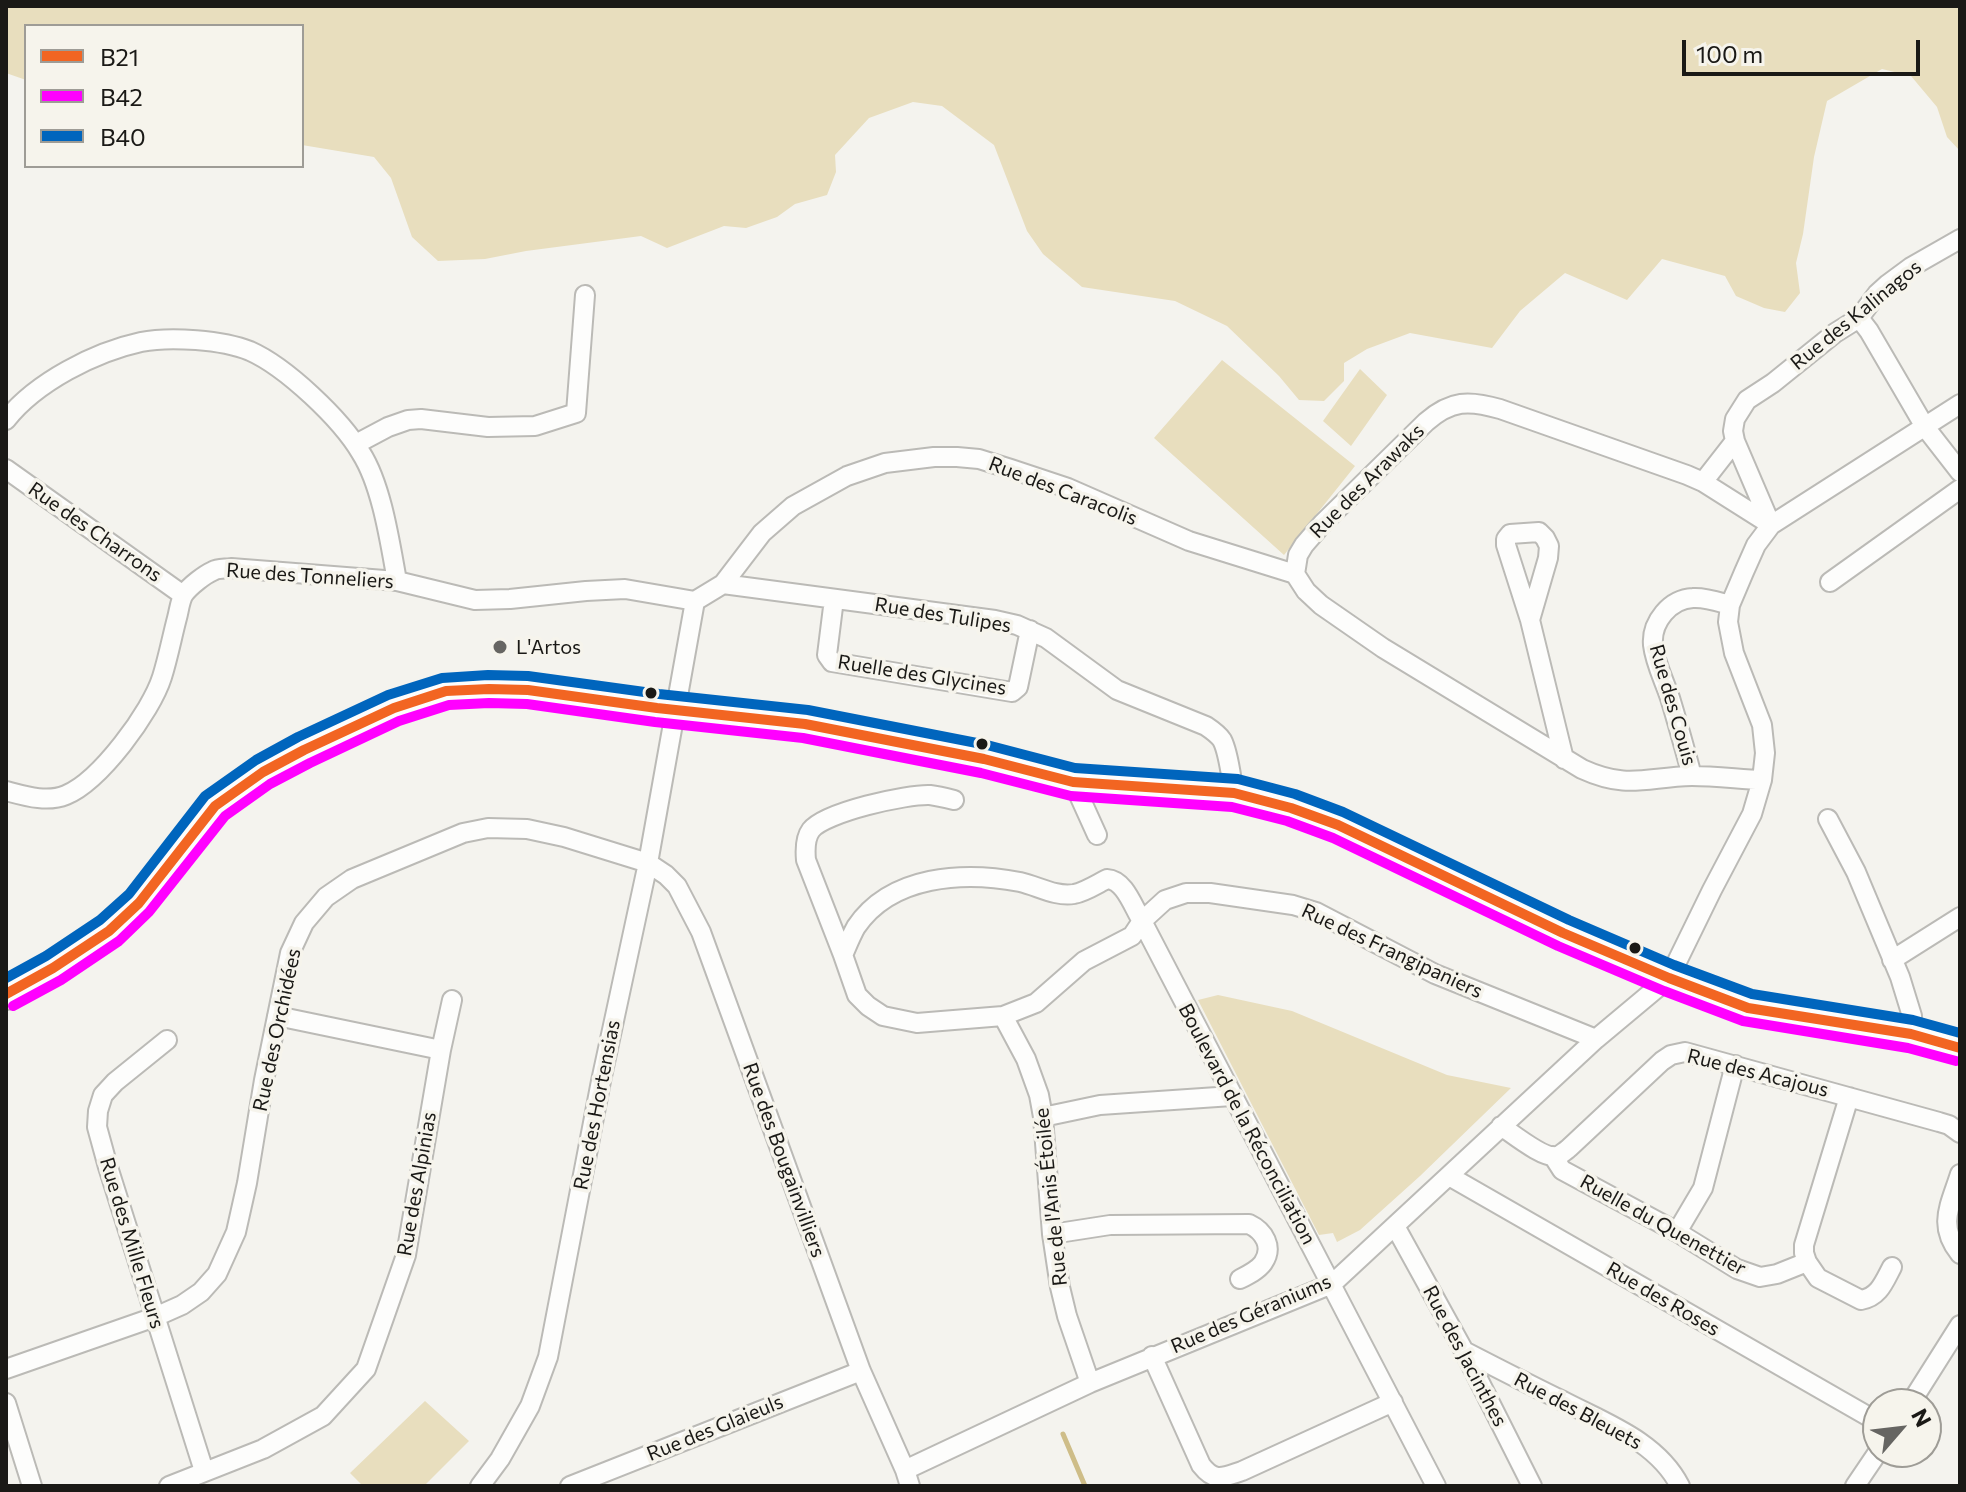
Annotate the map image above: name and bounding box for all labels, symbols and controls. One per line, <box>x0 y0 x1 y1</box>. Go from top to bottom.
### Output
legend <box>24 24 304 168</box>
scale bar <box>1686 24 1924 74</box>
text: 100 m <box>1696 39 1763 68</box>
text: B21 <box>100 42 139 71</box>
text: B42 <box>100 82 143 111</box>
text: B40 <box>100 122 146 151</box>
street label: Rue des Kalinagos <box>1786 255 1926 375</box>
street label: Rue des Arawaks <box>1305 419 1429 543</box>
street label: Rue des Caracolis <box>985 452 1141 530</box>
street label: Rue des Charrons <box>24 477 166 587</box>
street label: Rue des Tonneliers <box>225 558 395 594</box>
street label: Rue des Tulipes <box>873 592 1013 638</box>
place label: L'Artos <box>516 635 581 659</box>
marker: L'Artos <box>491 638 509 656</box>
street label: Rue des Couis <box>1644 642 1702 768</box>
street label: Ruelle des Glycines <box>836 650 1008 700</box>
unlabelled marker <box>643 685 659 701</box>
unlabelled marker <box>974 736 990 752</box>
street label: Rue des Frangipaniers <box>1298 899 1486 1003</box>
unlabelled marker <box>1627 940 1643 956</box>
street label: Rue des Orchidées <box>248 946 306 1114</box>
street label: Boulevard de la Réconciliation <box>1173 999 1321 1249</box>
street label: Rue des Hortensias <box>569 1018 625 1192</box>
street label: Rue des Acajous <box>1685 1044 1831 1102</box>
street label: Rue des Bougainvilliers <box>738 1059 830 1261</box>
street label: Rue de l'Anis Étoilée <box>1030 1107 1072 1287</box>
street label: Rue des Alpinias <box>393 1110 441 1258</box>
street label: Rue des Mille Fleurs <box>95 1155 169 1331</box>
street label: Ruelle du Quenettier <box>1576 1169 1750 1281</box>
street label: Rue des Roses <box>1602 1257 1724 1341</box>
street label: Rue des Géraniums <box>1167 1269 1335 1359</box>
street label: Rue des Jacinthes <box>1418 1282 1512 1430</box>
street label: Rue des Bleuets <box>1510 1367 1646 1455</box>
north arrow <box>1862 1388 1942 1468</box>
street label: Rue des Glaieuls <box>643 1390 787 1466</box>
text: N <box>1906 1404 1938 1431</box>

